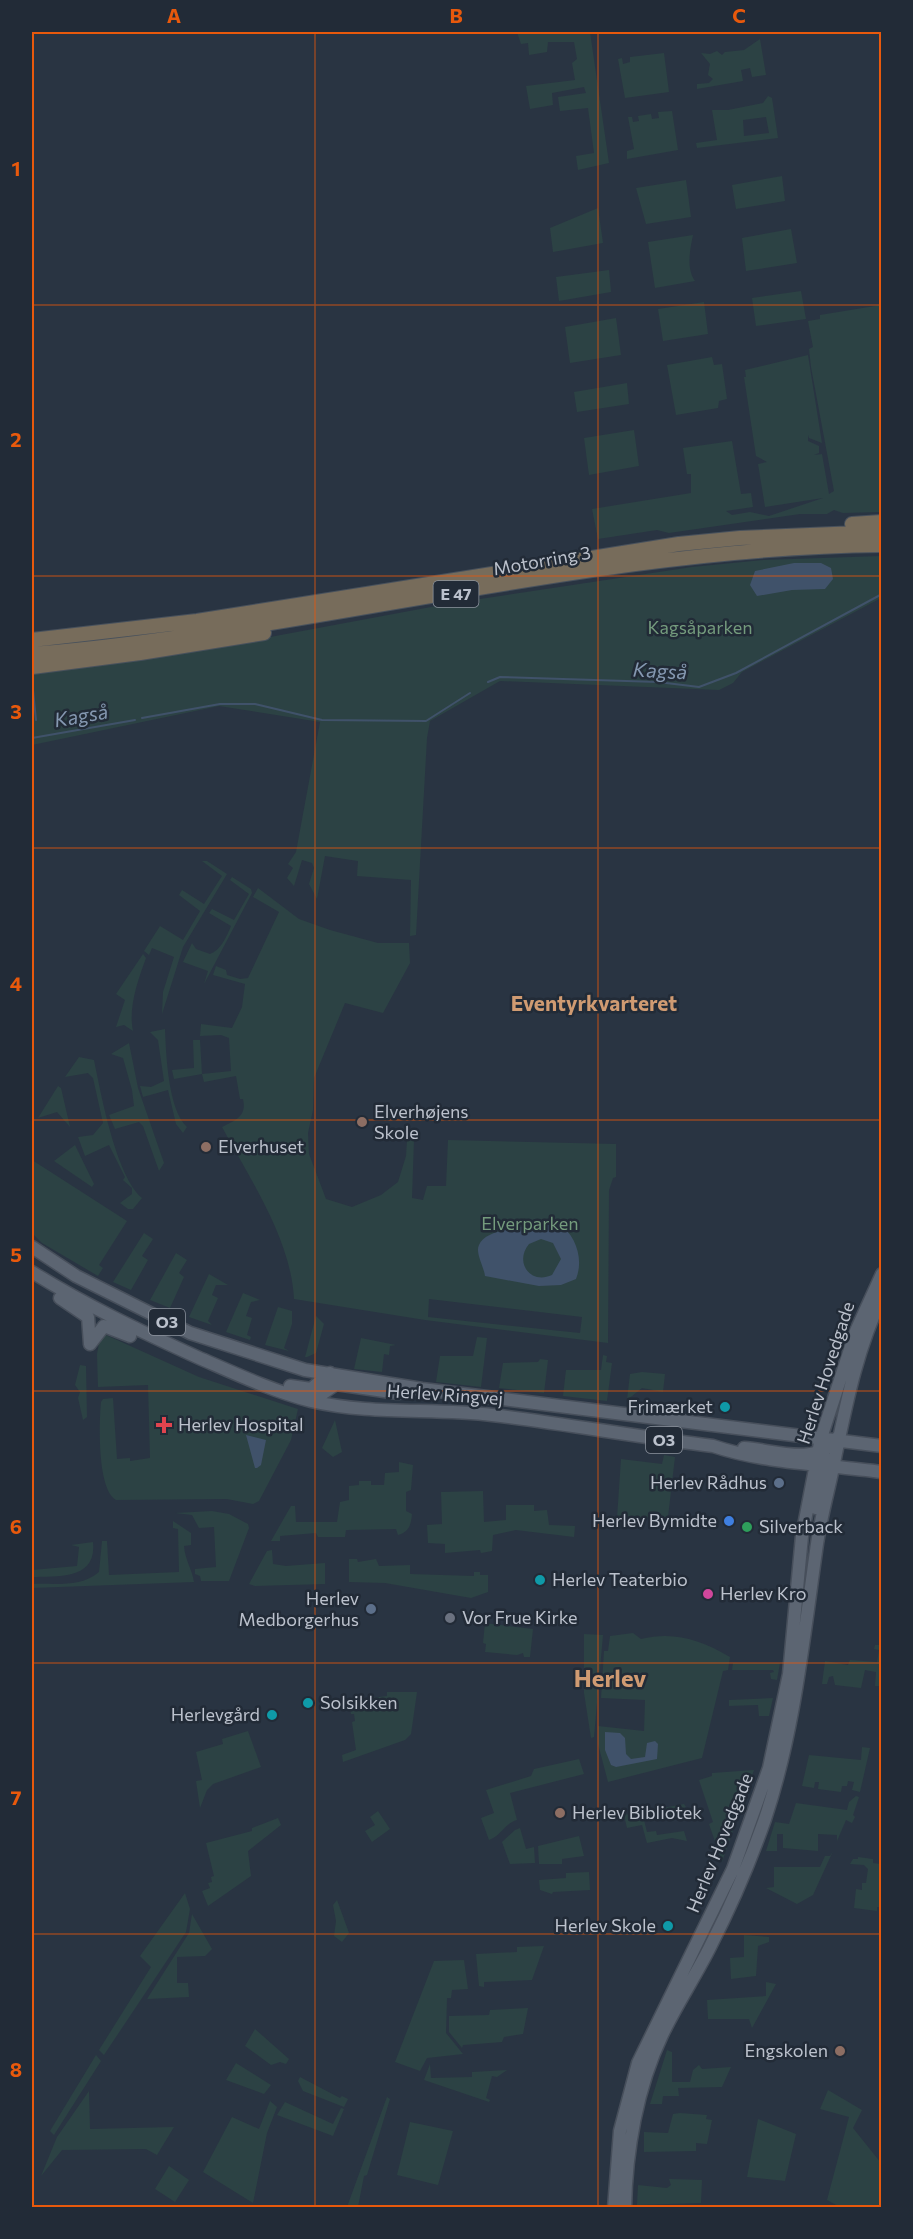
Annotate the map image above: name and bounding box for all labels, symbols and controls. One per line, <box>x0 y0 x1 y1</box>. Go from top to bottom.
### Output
text: A <box>167 3 181 27</box>
text: B <box>449 3 463 27</box>
text: C <box>732 3 746 27</box>
text: 1 <box>11 156 21 180</box>
text: 2 <box>10 427 22 451</box>
street label: Motorring 3 <box>491 541 592 579</box>
road number: E 47 <box>434 581 478 607</box>
park label: Kagsåparken <box>647 616 753 638</box>
water label: Kagså <box>632 657 688 683</box>
water label: Kagså <box>52 698 110 732</box>
text: 3 <box>10 699 22 723</box>
text: 4 <box>10 971 22 995</box>
district label: Eventyrkvarteret <box>511 990 677 1015</box>
place label: Elverhøjens Skole <box>374 1100 469 1143</box>
marker: Elverhøjens Skole <box>355 1115 369 1129</box>
place label: Elverhuset <box>218 1135 304 1157</box>
marker: Elverhuset <box>199 1140 213 1154</box>
park label: Elverparken <box>481 1212 579 1234</box>
text: 5 <box>10 1242 22 1266</box>
street label: Herlev Hovedgade <box>792 1299 858 1447</box>
road number: O3 <box>149 1309 185 1335</box>
street label: Herlev Ringvej <box>386 1379 504 1409</box>
place label: Frimærket <box>627 1395 713 1417</box>
marker: Frimærket <box>718 1400 732 1414</box>
place label: Herlev Hospital <box>178 1413 304 1435</box>
marker: Herlev Hospital <box>155 1416 173 1434</box>
road number: O3 <box>646 1427 682 1453</box>
place label: Herlev Rådhus <box>650 1471 767 1493</box>
marker: Herlev Rådhus <box>772 1476 786 1490</box>
place label: Herlev Bymidte <box>592 1509 717 1531</box>
text: 6 <box>10 1514 22 1538</box>
marker: Herlev Bymidte <box>722 1514 736 1528</box>
place label: Silverback <box>759 1515 843 1537</box>
marker: Silverback <box>740 1520 754 1534</box>
place label: Herlev Teaterbio <box>552 1568 688 1590</box>
marker: Herlev Teaterbio <box>533 1573 547 1587</box>
place label: Herlev Kro <box>720 1582 806 1604</box>
place label: Herlev Medborgerhus <box>239 1587 359 1630</box>
marker: Herlev Kro <box>701 1587 715 1601</box>
marker: Herlev Medborgerhus <box>364 1602 378 1616</box>
place label: Vor Frue Kirke <box>462 1606 577 1628</box>
marker: Vor Frue Kirke <box>443 1611 457 1625</box>
district label: Herlev <box>574 1663 646 1692</box>
place label: Solsikken <box>320 1691 398 1713</box>
marker: Solsikken <box>301 1696 315 1710</box>
place label: Herlevgård <box>171 1703 260 1725</box>
marker: Herlevgård <box>265 1708 279 1722</box>
street label: Herlev Hovedgade <box>681 1770 757 1916</box>
text: 7 <box>11 1785 22 1809</box>
place label: Herlev Bibliotek <box>572 1801 702 1823</box>
marker: Herlev Bibliotek <box>553 1806 567 1820</box>
place label: Herlev Skole <box>555 1914 656 1936</box>
marker: Herlev Skole <box>661 1919 675 1933</box>
place label: Engskolen <box>745 2039 828 2061</box>
marker: Engskolen <box>833 2044 847 2058</box>
text: 8 <box>10 2057 22 2081</box>

